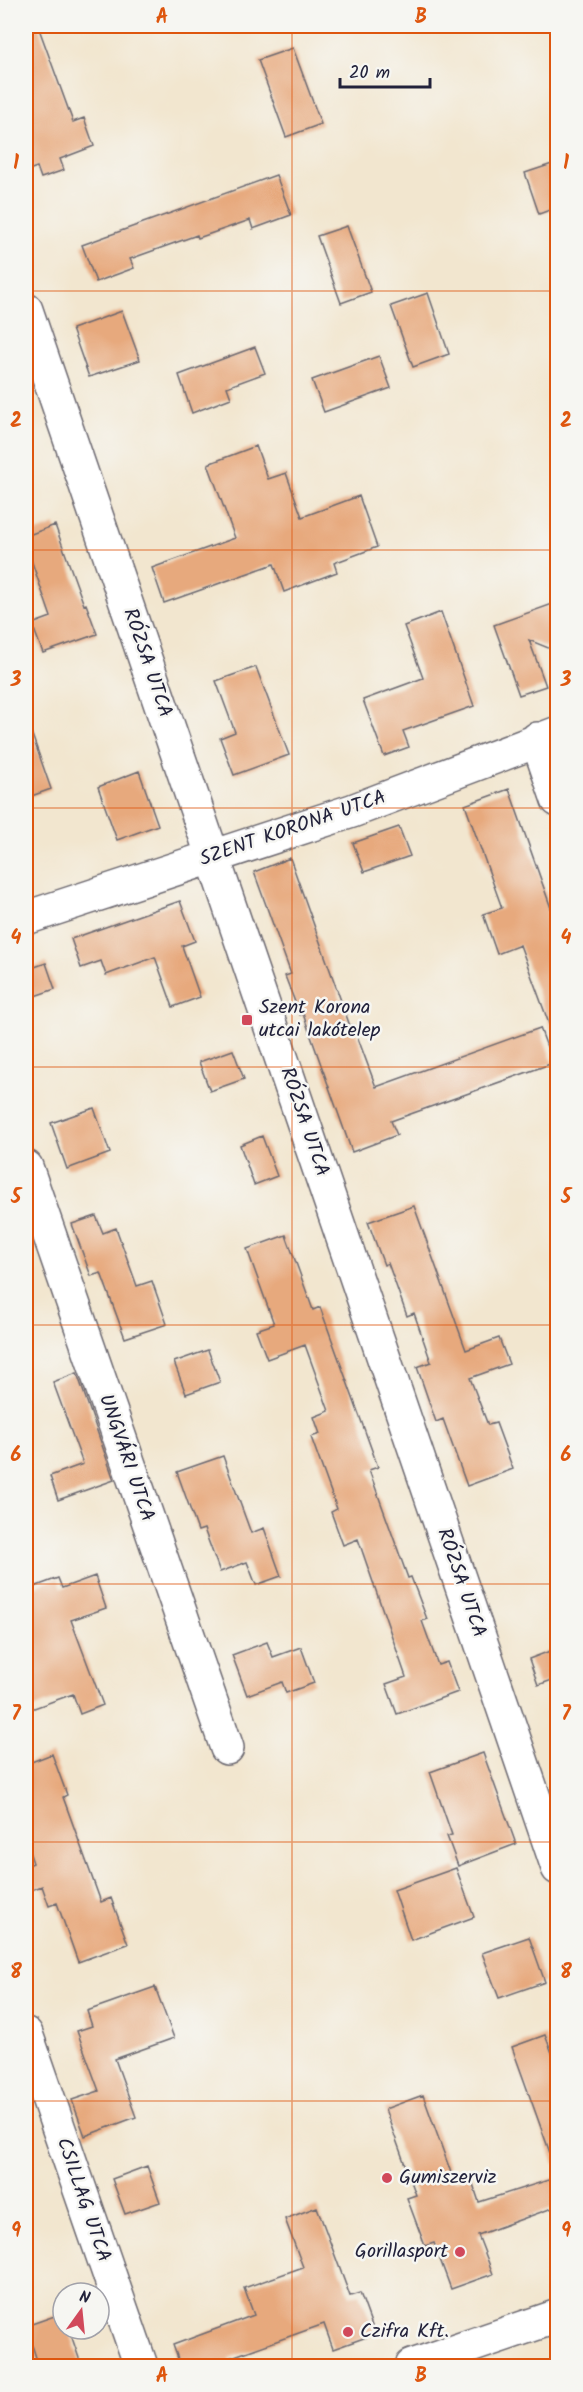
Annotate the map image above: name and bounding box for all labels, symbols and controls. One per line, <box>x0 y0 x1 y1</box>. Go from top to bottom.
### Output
text: A <box>156 2 168 34</box>
text: B <box>415 2 427 34</box>
scale bar <box>340 51 430 89</box>
text: 20 m <box>349 59 390 88</box>
text: 1 <box>13 148 19 180</box>
text: 1 <box>563 148 569 180</box>
text: 2 <box>10 406 22 438</box>
text: 2 <box>560 406 572 438</box>
street label: RÓZSA UTCA <box>113 604 181 722</box>
text: 3 <box>10 665 22 697</box>
text: 3 <box>560 665 572 697</box>
street label: SZENT KORONA UTCA <box>195 782 391 876</box>
text: 4 <box>11 923 22 955</box>
text: 4 <box>561 923 572 955</box>
place label: Szent Korona utcai lakótelep <box>259 992 381 1047</box>
marker: Szent Korona utcai lakótelep <box>240 1013 254 1027</box>
street label: RÓZSA UTCA <box>270 1063 338 1181</box>
text: 5 <box>10 1182 23 1214</box>
text: 5 <box>560 1182 573 1214</box>
street label: UNGVÁRI UTCA <box>89 1390 163 1526</box>
text: 6 <box>11 1440 22 1472</box>
text: 6 <box>561 1440 572 1472</box>
street label: RÓZSA UTCA <box>427 1524 495 1642</box>
text: 7 <box>11 1699 21 1731</box>
text: 7 <box>561 1699 571 1731</box>
text: 8 <box>10 1957 22 1989</box>
text: 8 <box>560 1957 572 1989</box>
street label: CSILLAG UTCA <box>47 2133 119 2267</box>
place label: Gumiszerviz <box>399 2162 497 2194</box>
marker: Gumiszerviz <box>380 2171 394 2185</box>
text: 9 <box>11 2216 21 2248</box>
text: 9 <box>561 2216 571 2248</box>
place label: Gorillasport <box>355 2236 448 2268</box>
marker: Gorillasport <box>453 2245 467 2259</box>
north arrow <box>51 2281 111 2341</box>
text: N <box>76 2285 93 2311</box>
place label: Czifra Kft. <box>360 2316 449 2348</box>
marker: Czifra Kft. <box>341 2325 355 2339</box>
text: A <box>156 2361 168 2392</box>
text: B <box>415 2361 427 2392</box>

